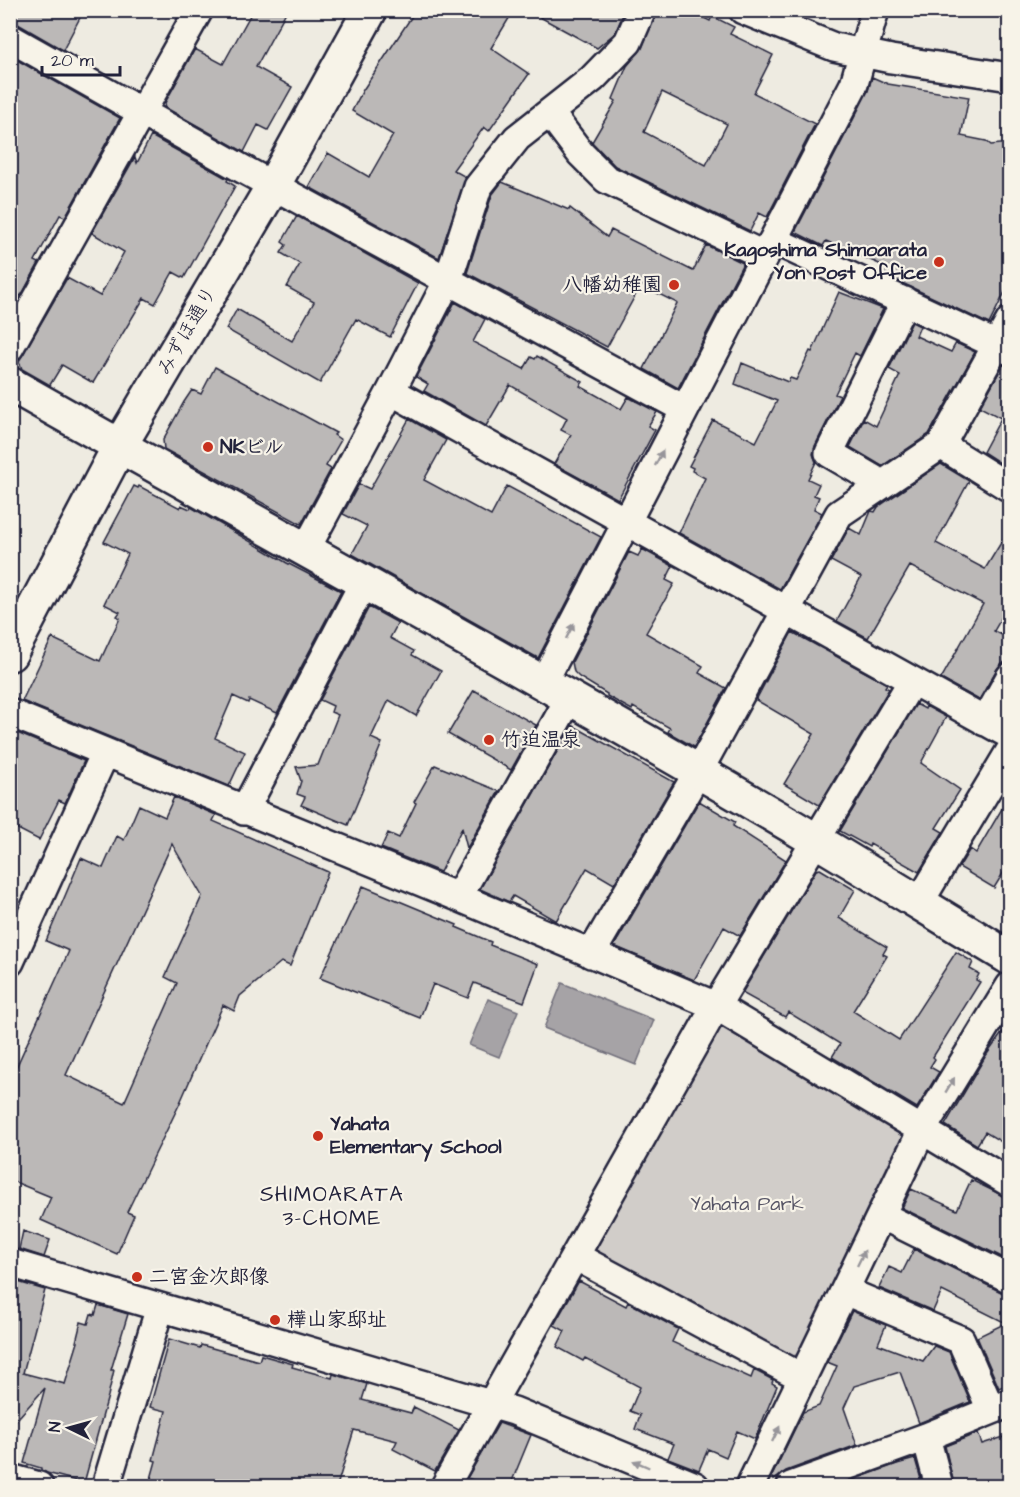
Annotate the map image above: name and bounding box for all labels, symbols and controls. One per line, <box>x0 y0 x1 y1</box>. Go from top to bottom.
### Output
scale bar <box>42 39 120 77</box>
text: 20 m <box>51 48 94 73</box>
place label: Kagoshima Shimoarata Yon Post Office <box>724 236 928 287</box>
marker: Kagoshima Shimoarata Yon Post Office <box>932 255 946 269</box>
place label: 八幡幼稚園 <box>562 271 662 299</box>
marker: 八幡幼稚園 <box>667 278 681 292</box>
street label: みずほ通り <box>150 281 224 381</box>
place label: NKビル <box>220 433 284 461</box>
marker: NKビル <box>201 440 215 454</box>
one-way arrow <box>654 449 664 466</box>
one-way arrow <box>565 623 574 640</box>
place label: 竹迫温泉 <box>501 726 581 754</box>
marker: 竹迫温泉 <box>482 733 496 747</box>
one-way arrow <box>944 1077 955 1093</box>
place label: Yahata Elementary School <box>330 1110 502 1162</box>
marker: Yahata Elementary School <box>311 1129 325 1143</box>
district label: SHIMOARATA 3-CHOME <box>260 1180 404 1233</box>
park label: Yahata Park <box>690 1190 804 1218</box>
one-way arrow <box>856 1250 865 1267</box>
place label: 二宮金次郎像 <box>149 1263 269 1291</box>
marker: 二宮金次郎像 <box>130 1270 144 1284</box>
place label: 樺山家邸址 <box>287 1306 387 1334</box>
marker: 樺山家邸址 <box>268 1313 282 1327</box>
north arrow <box>39 1398 99 1458</box>
text: N <box>44 1421 66 1433</box>
one-way arrow <box>770 1425 780 1443</box>
one-way arrow <box>632 1459 650 1468</box>

